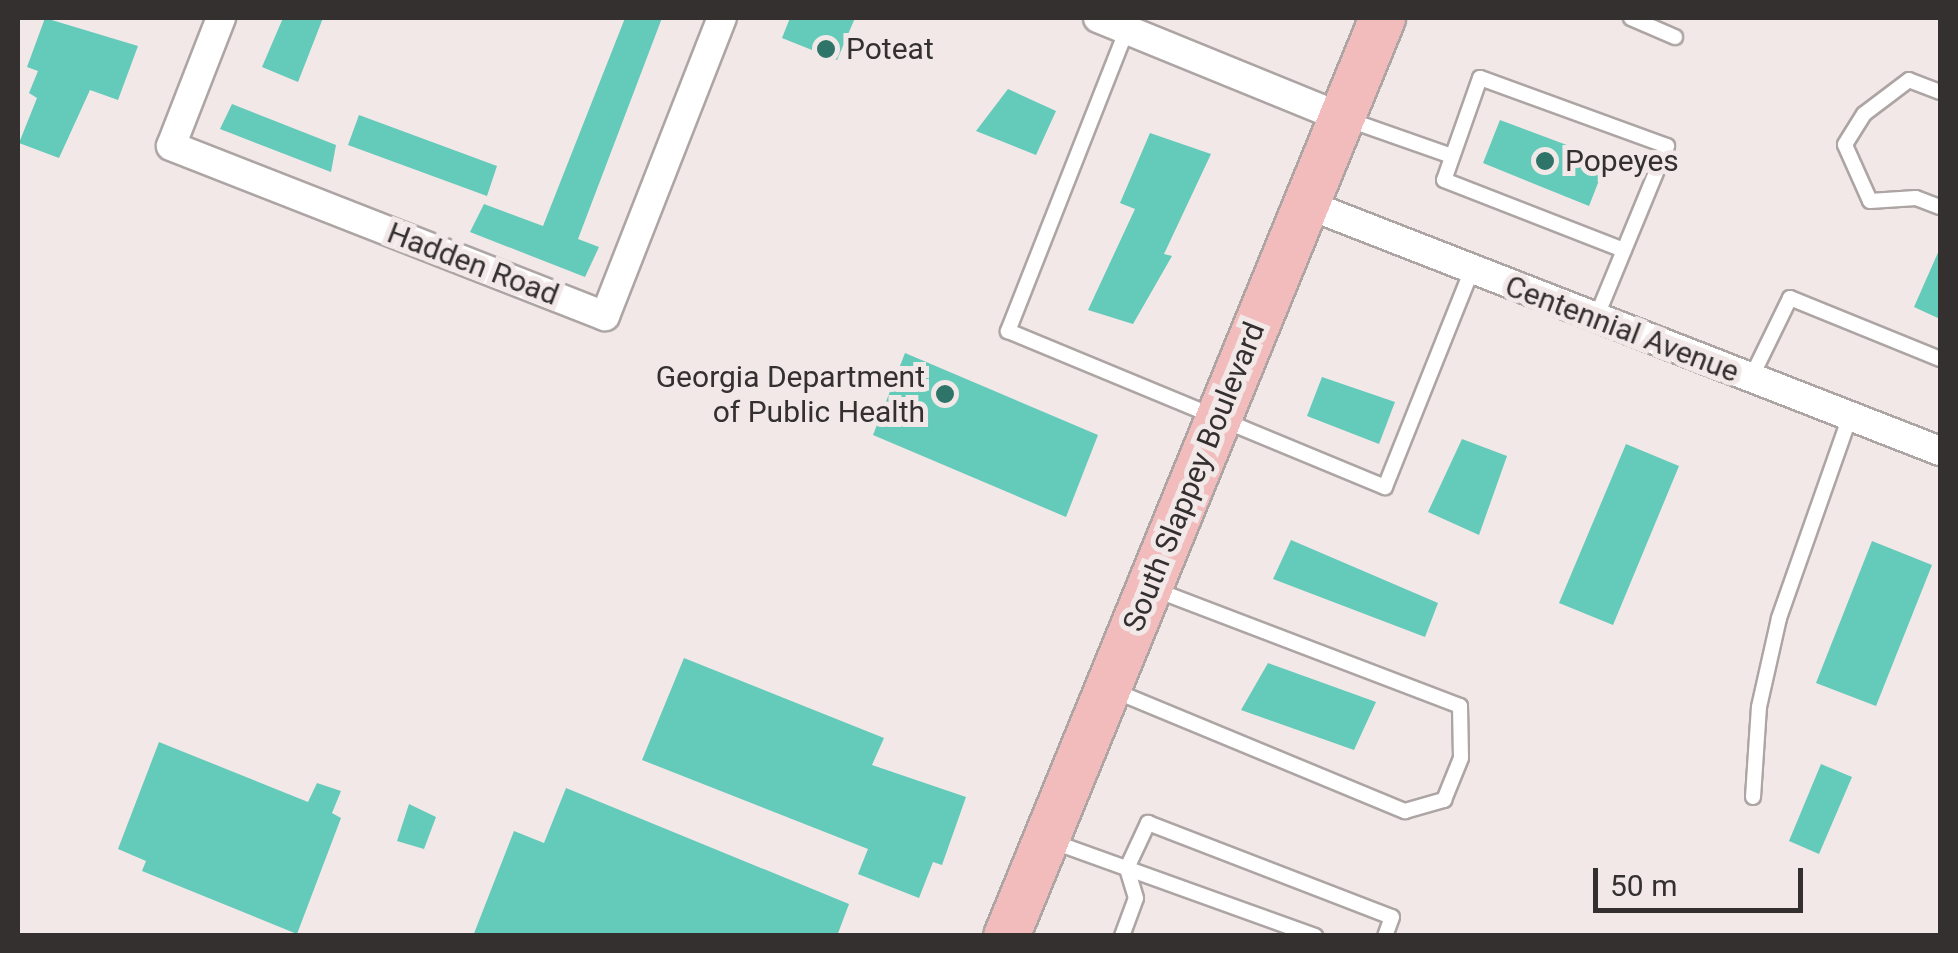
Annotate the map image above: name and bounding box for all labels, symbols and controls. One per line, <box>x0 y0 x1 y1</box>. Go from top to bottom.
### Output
place label: Poteat <box>846 31 934 67</box>
marker: Poteat <box>815 38 837 60</box>
place label: Popeyes <box>1565 143 1679 179</box>
marker: Popeyes <box>1534 150 1556 172</box>
street label: Hadden Road <box>382 215 564 313</box>
street label: Centennial Avenue <box>1500 268 1744 390</box>
street label: South Slappey Boulevard <box>1115 317 1273 637</box>
place label: Georgia Department of Public Health <box>656 359 925 430</box>
marker: Georgia Department of Public Health <box>934 383 956 405</box>
scale bar <box>1598 848 1808 910</box>
text: 50 m <box>1610 868 1677 903</box>

